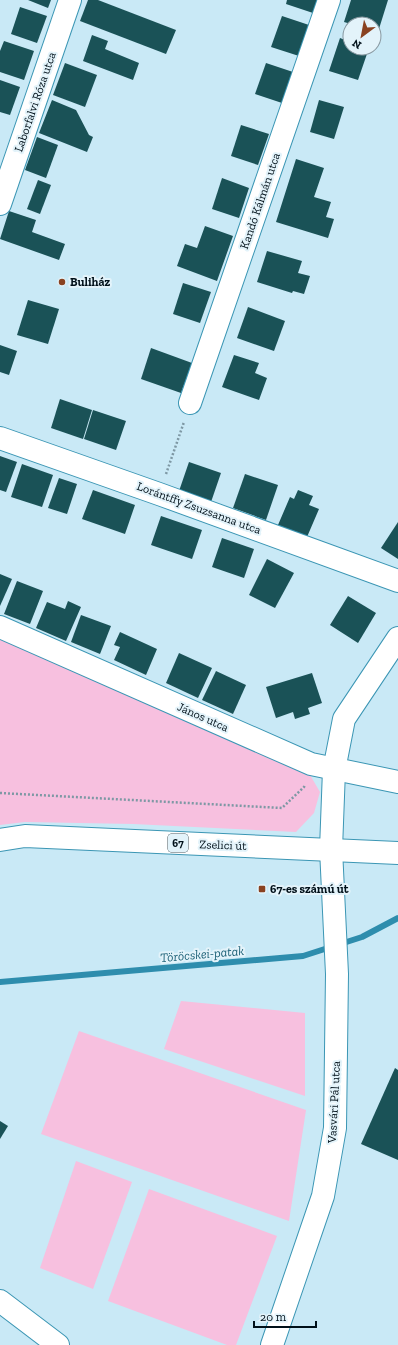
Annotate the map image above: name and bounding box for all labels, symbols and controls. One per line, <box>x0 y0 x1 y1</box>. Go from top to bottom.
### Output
north arrow <box>342 16 382 56</box>
text: N <box>349 36 364 52</box>
street label: Laborfalvi Róza utca <box>11 50 59 154</box>
street label: Kandó Kálmán utca <box>237 151 283 251</box>
place label: Buliház <box>70 275 111 289</box>
marker: Buliház <box>57 277 67 287</box>
street label: Lorántffy Zsuzsanna utca <box>135 479 263 537</box>
street label: János utca <box>175 700 231 735</box>
road number: 67 <box>168 834 188 852</box>
street label: Zselici út <box>199 837 247 853</box>
place label: 67-es számú út <box>270 882 349 896</box>
marker: 67-es számú út <box>257 884 267 894</box>
water label: Töröcskei-patak <box>160 943 245 965</box>
street label: Vasvári Pál utca <box>325 1060 343 1144</box>
scale bar <box>254 1303 316 1329</box>
text: 20 m <box>260 1310 287 1324</box>

